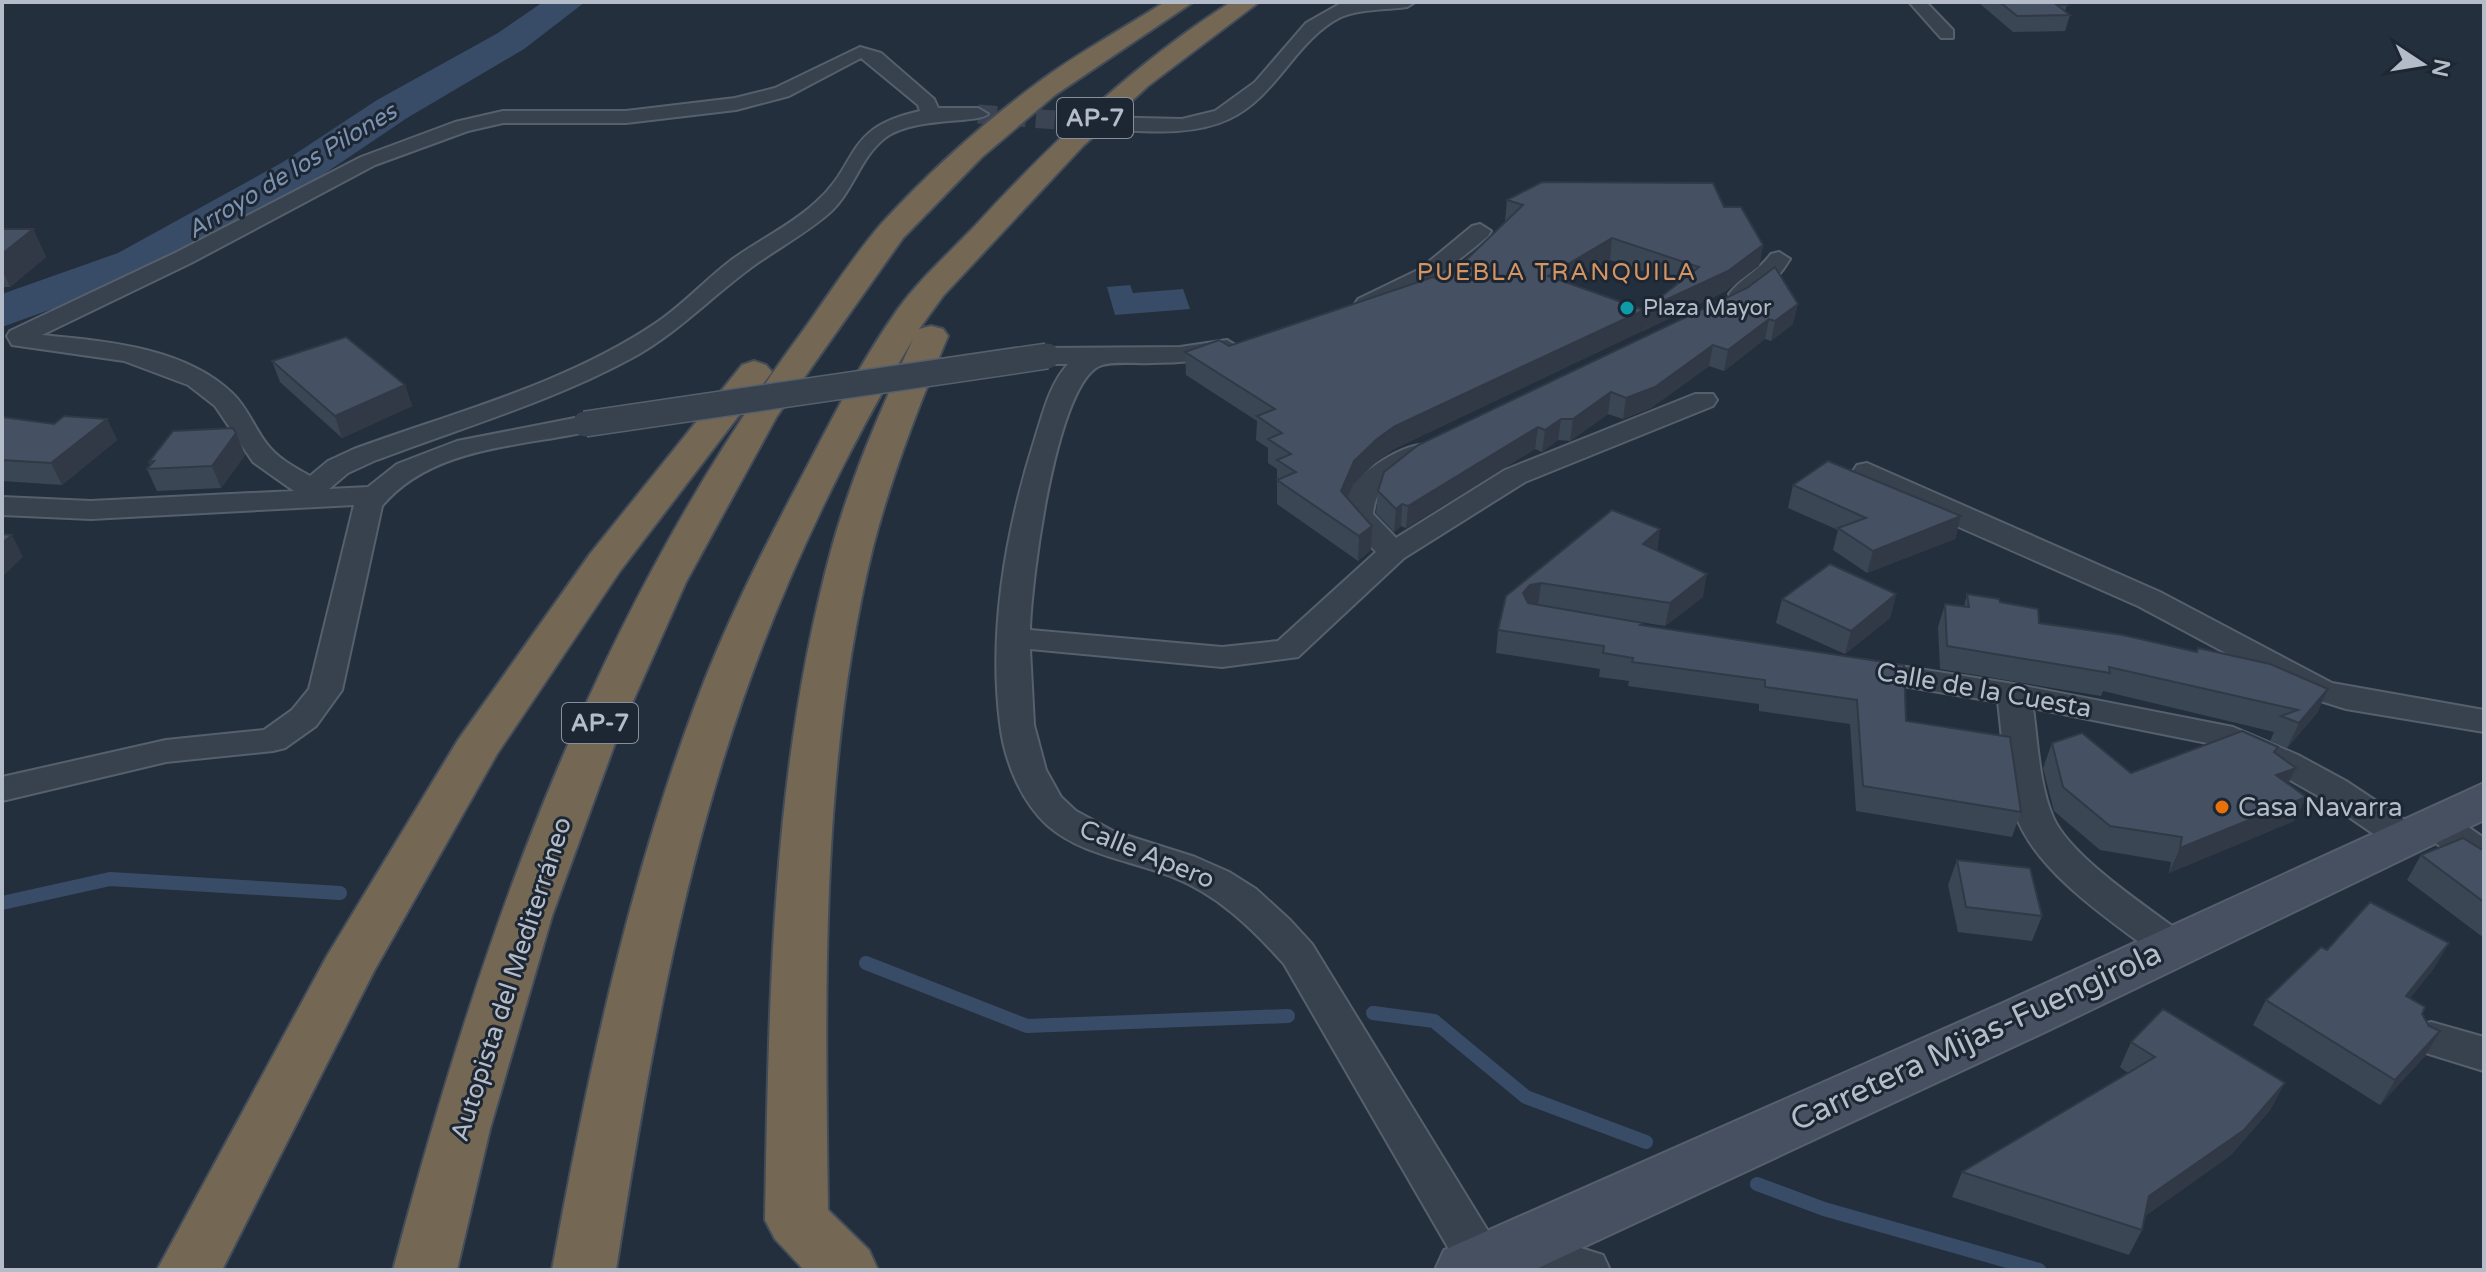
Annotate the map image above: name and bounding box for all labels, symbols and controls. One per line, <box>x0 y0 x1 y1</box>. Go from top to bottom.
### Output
north arrow <box>2382 24 2462 104</box>
text: N <box>2426 57 2455 79</box>
water label: Arroyo de los Pilones <box>182 96 403 245</box>
road number: AP-7 <box>1057 98 1133 138</box>
district label: PUEBLA TRANQUILA <box>1417 258 1697 287</box>
place label: Plaza Mayor <box>1643 295 1772 321</box>
marker: Plaza Mayor <box>1618 299 1636 317</box>
street label: Calle de la Cuesta <box>1874 656 2094 724</box>
road number: AP-7 <box>562 703 638 743</box>
place label: Casa Navarra <box>2238 792 2403 823</box>
marker: Casa Navarra <box>2213 798 2231 816</box>
street label: Autopista del Mediterráneo <box>444 813 578 1145</box>
street label: Calle Apero <box>1075 813 1219 895</box>
street label: Carretera Mijas-Fuengirola <box>1784 934 2168 1140</box>

